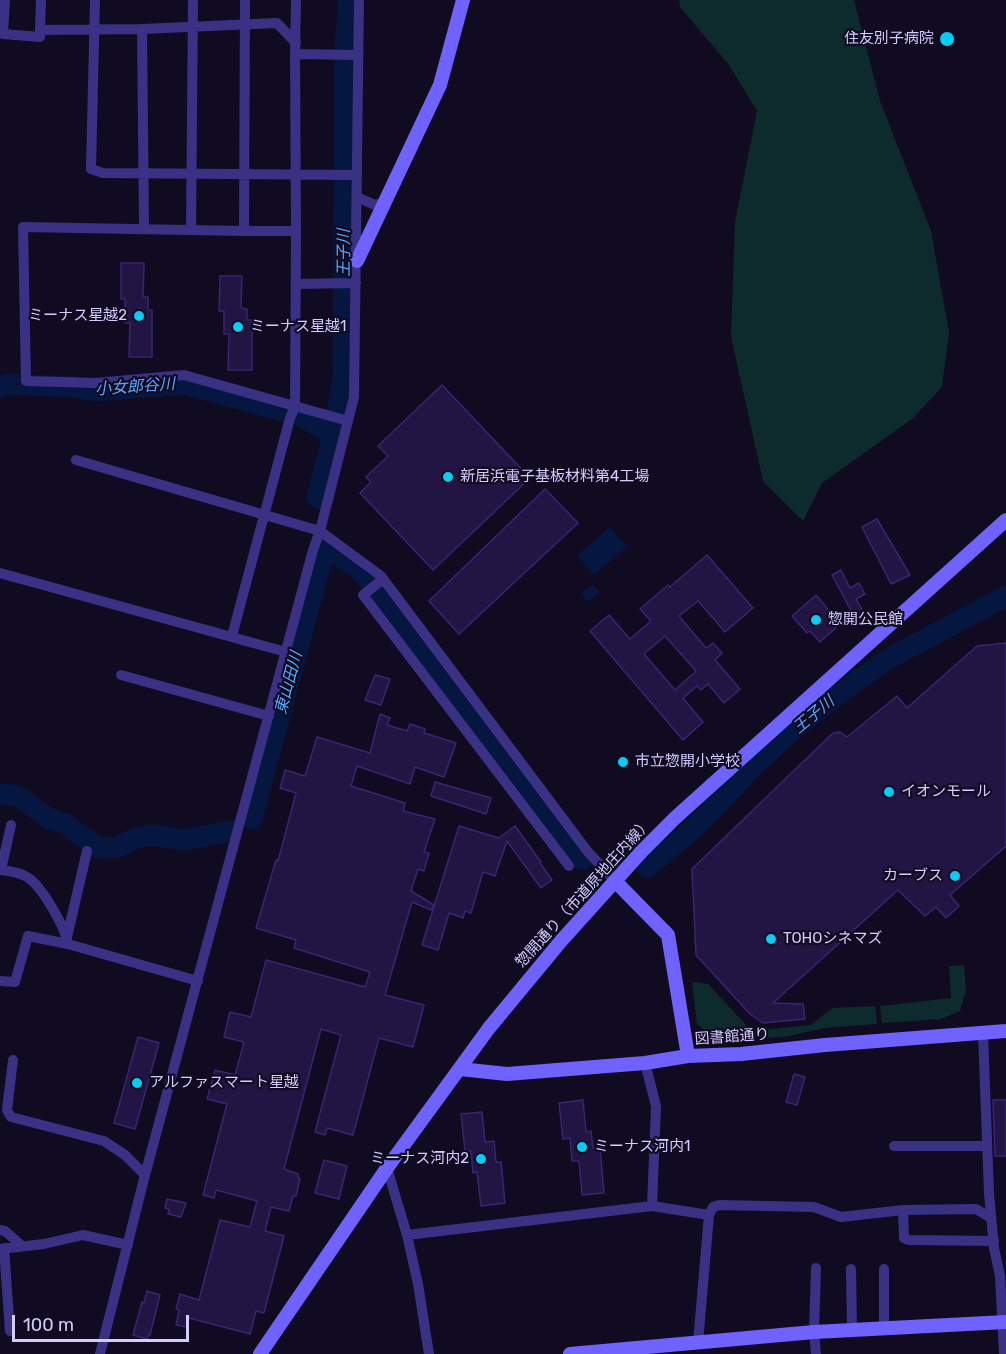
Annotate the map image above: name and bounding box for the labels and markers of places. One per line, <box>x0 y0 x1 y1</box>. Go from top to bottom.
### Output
place label: 住友別子病院 <box>844 30 934 48</box>
marker: 住友別子病院 <box>938 30 956 48</box>
place label: ミーナス星越2 <box>28 307 127 325</box>
marker: ミーナス星越2 <box>132 309 146 323</box>
place label: ミーナス星越1 <box>250 318 346 336</box>
marker: ミーナス星越1 <box>231 320 245 334</box>
place label: 新居浜電子基板材料第4工場 <box>460 468 649 486</box>
marker: 新居浜電子基板材料第4工場 <box>441 470 455 484</box>
place label: 惣開公民館 <box>828 611 903 629</box>
marker: 惣開公民館 <box>809 613 823 627</box>
place label: 市立惣開小学校 <box>635 753 740 771</box>
marker: 市立惣開小学校 <box>616 755 630 769</box>
place label: イオンモール <box>901 783 991 801</box>
marker: イオンモール <box>882 785 896 799</box>
place label: カーブス <box>883 867 943 885</box>
marker: カーブス <box>948 869 962 883</box>
place label: TOHOシネマズ <box>783 930 882 948</box>
marker: TOHOシネマズ <box>764 932 778 946</box>
place label: アルファスマート星越 <box>149 1074 299 1092</box>
marker: アルファスマート星越 <box>130 1076 144 1090</box>
place label: ミーナス河内1 <box>594 1138 690 1156</box>
marker: ミーナス河内1 <box>575 1140 589 1154</box>
place label: ミーナス河内2 <box>370 1150 469 1168</box>
marker: ミーナス河内2 <box>474 1152 488 1166</box>

